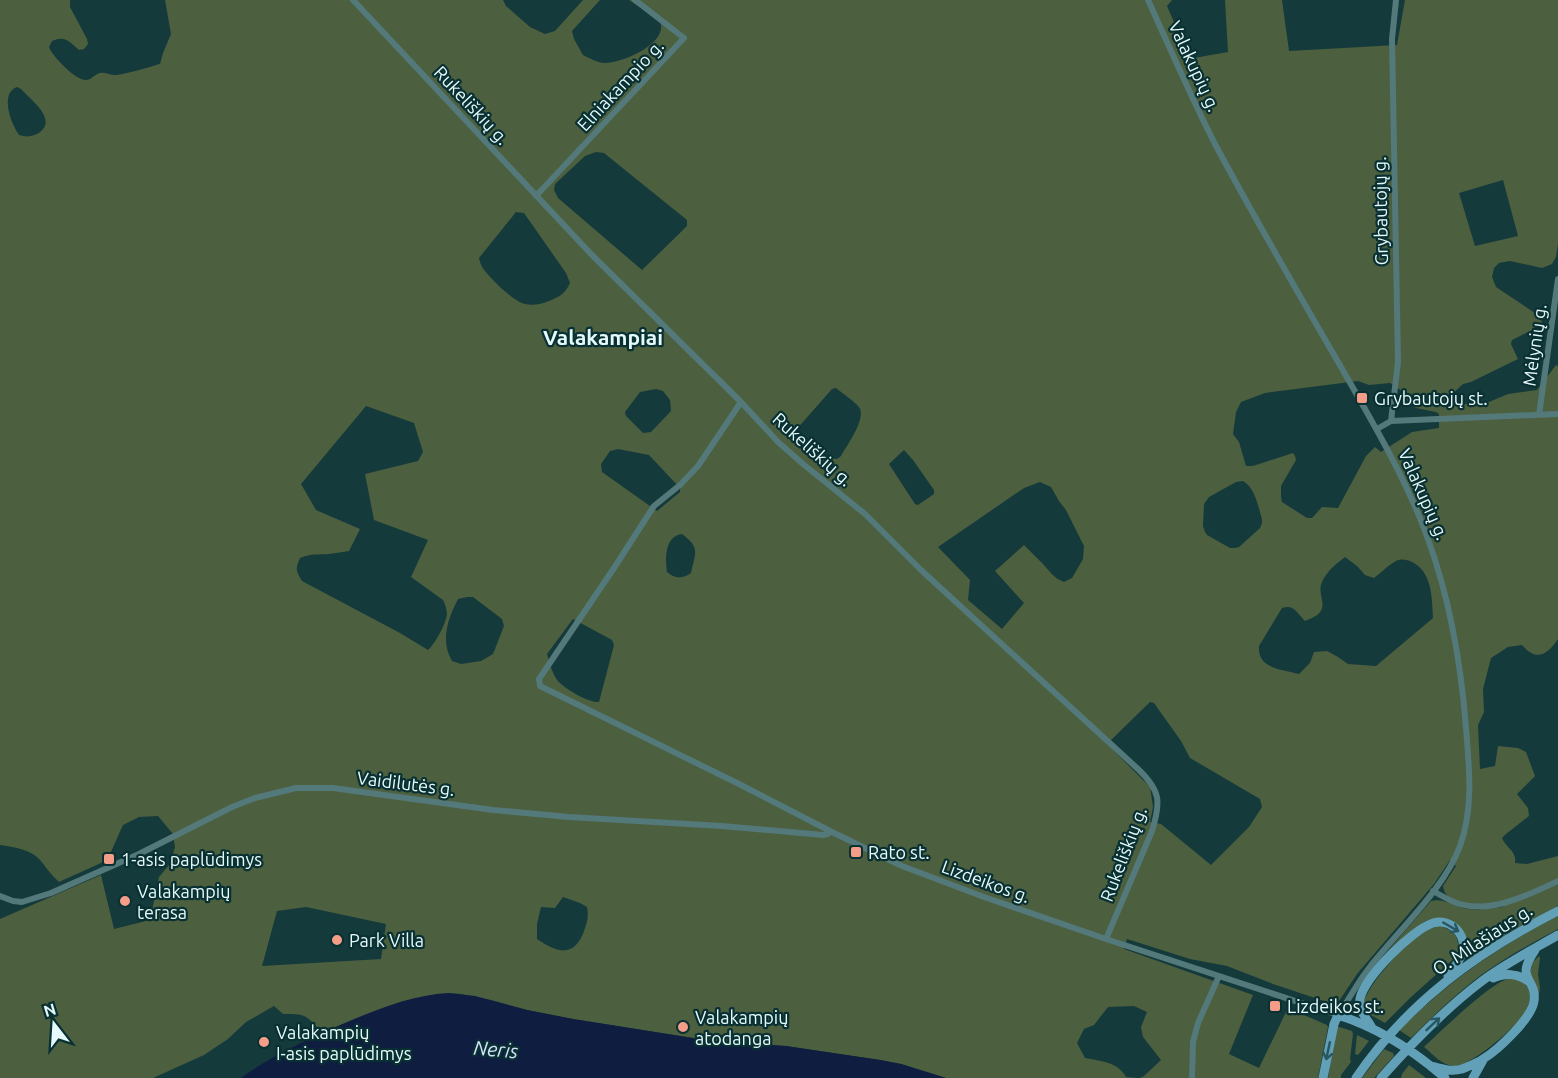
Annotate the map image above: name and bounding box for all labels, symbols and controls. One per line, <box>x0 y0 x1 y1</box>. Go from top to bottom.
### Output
street label: Valakupių g. <box>1165 17 1225 115</box>
street label: Elniakampio g. <box>573 35 667 135</box>
street label: Rukeliškių g. <box>431 62 513 148</box>
street label: Grybautojų g. <box>1369 156 1391 266</box>
street label: Mėlynių g. <box>1518 303 1550 387</box>
district label: Valakampiai <box>543 325 663 349</box>
place label: Grybautojų st. <box>1374 388 1488 408</box>
marker: Grybautojų st. <box>1355 391 1369 405</box>
street label: Rukeliškių g. <box>769 408 857 490</box>
street label: Valakupių g. <box>1395 445 1453 543</box>
street label: Vaidilutės g. <box>356 767 456 799</box>
street label: Rukeliškių g. <box>1096 804 1150 904</box>
place label: Rato st. <box>868 842 930 862</box>
marker: Rato st. <box>849 845 863 859</box>
place label: 1-asis paplūdimys <box>121 849 262 869</box>
marker: 1-asis paplūdimys <box>102 852 116 866</box>
street label: Lizdeikos g. <box>939 856 1033 906</box>
place label: Valakampių terasa <box>137 881 230 922</box>
marker: Valakampių terasa <box>118 894 132 908</box>
street label: O. Milašiaus g. <box>1429 899 1535 979</box>
one-way arrow <box>1442 921 1459 933</box>
place label: Park Villa <box>349 930 424 950</box>
marker: Park Villa <box>330 933 344 947</box>
north arrow <box>24 994 84 1054</box>
place label: Lizdeikos st. <box>1287 996 1384 1016</box>
text: N <box>41 999 58 1020</box>
marker: Lizdeikos st. <box>1268 999 1282 1013</box>
place label: Valakampių atodanga <box>695 1007 788 1048</box>
one-way arrow <box>1425 1017 1440 1031</box>
marker: Valakampių atodanga <box>676 1020 690 1034</box>
place label: Valakampių I-asis paplūdimys <box>276 1022 412 1063</box>
marker: Valakampių I-asis paplūdimys <box>257 1035 271 1049</box>
water label: Neris <box>473 1036 520 1062</box>
one-way arrow <box>1322 1041 1334 1060</box>

